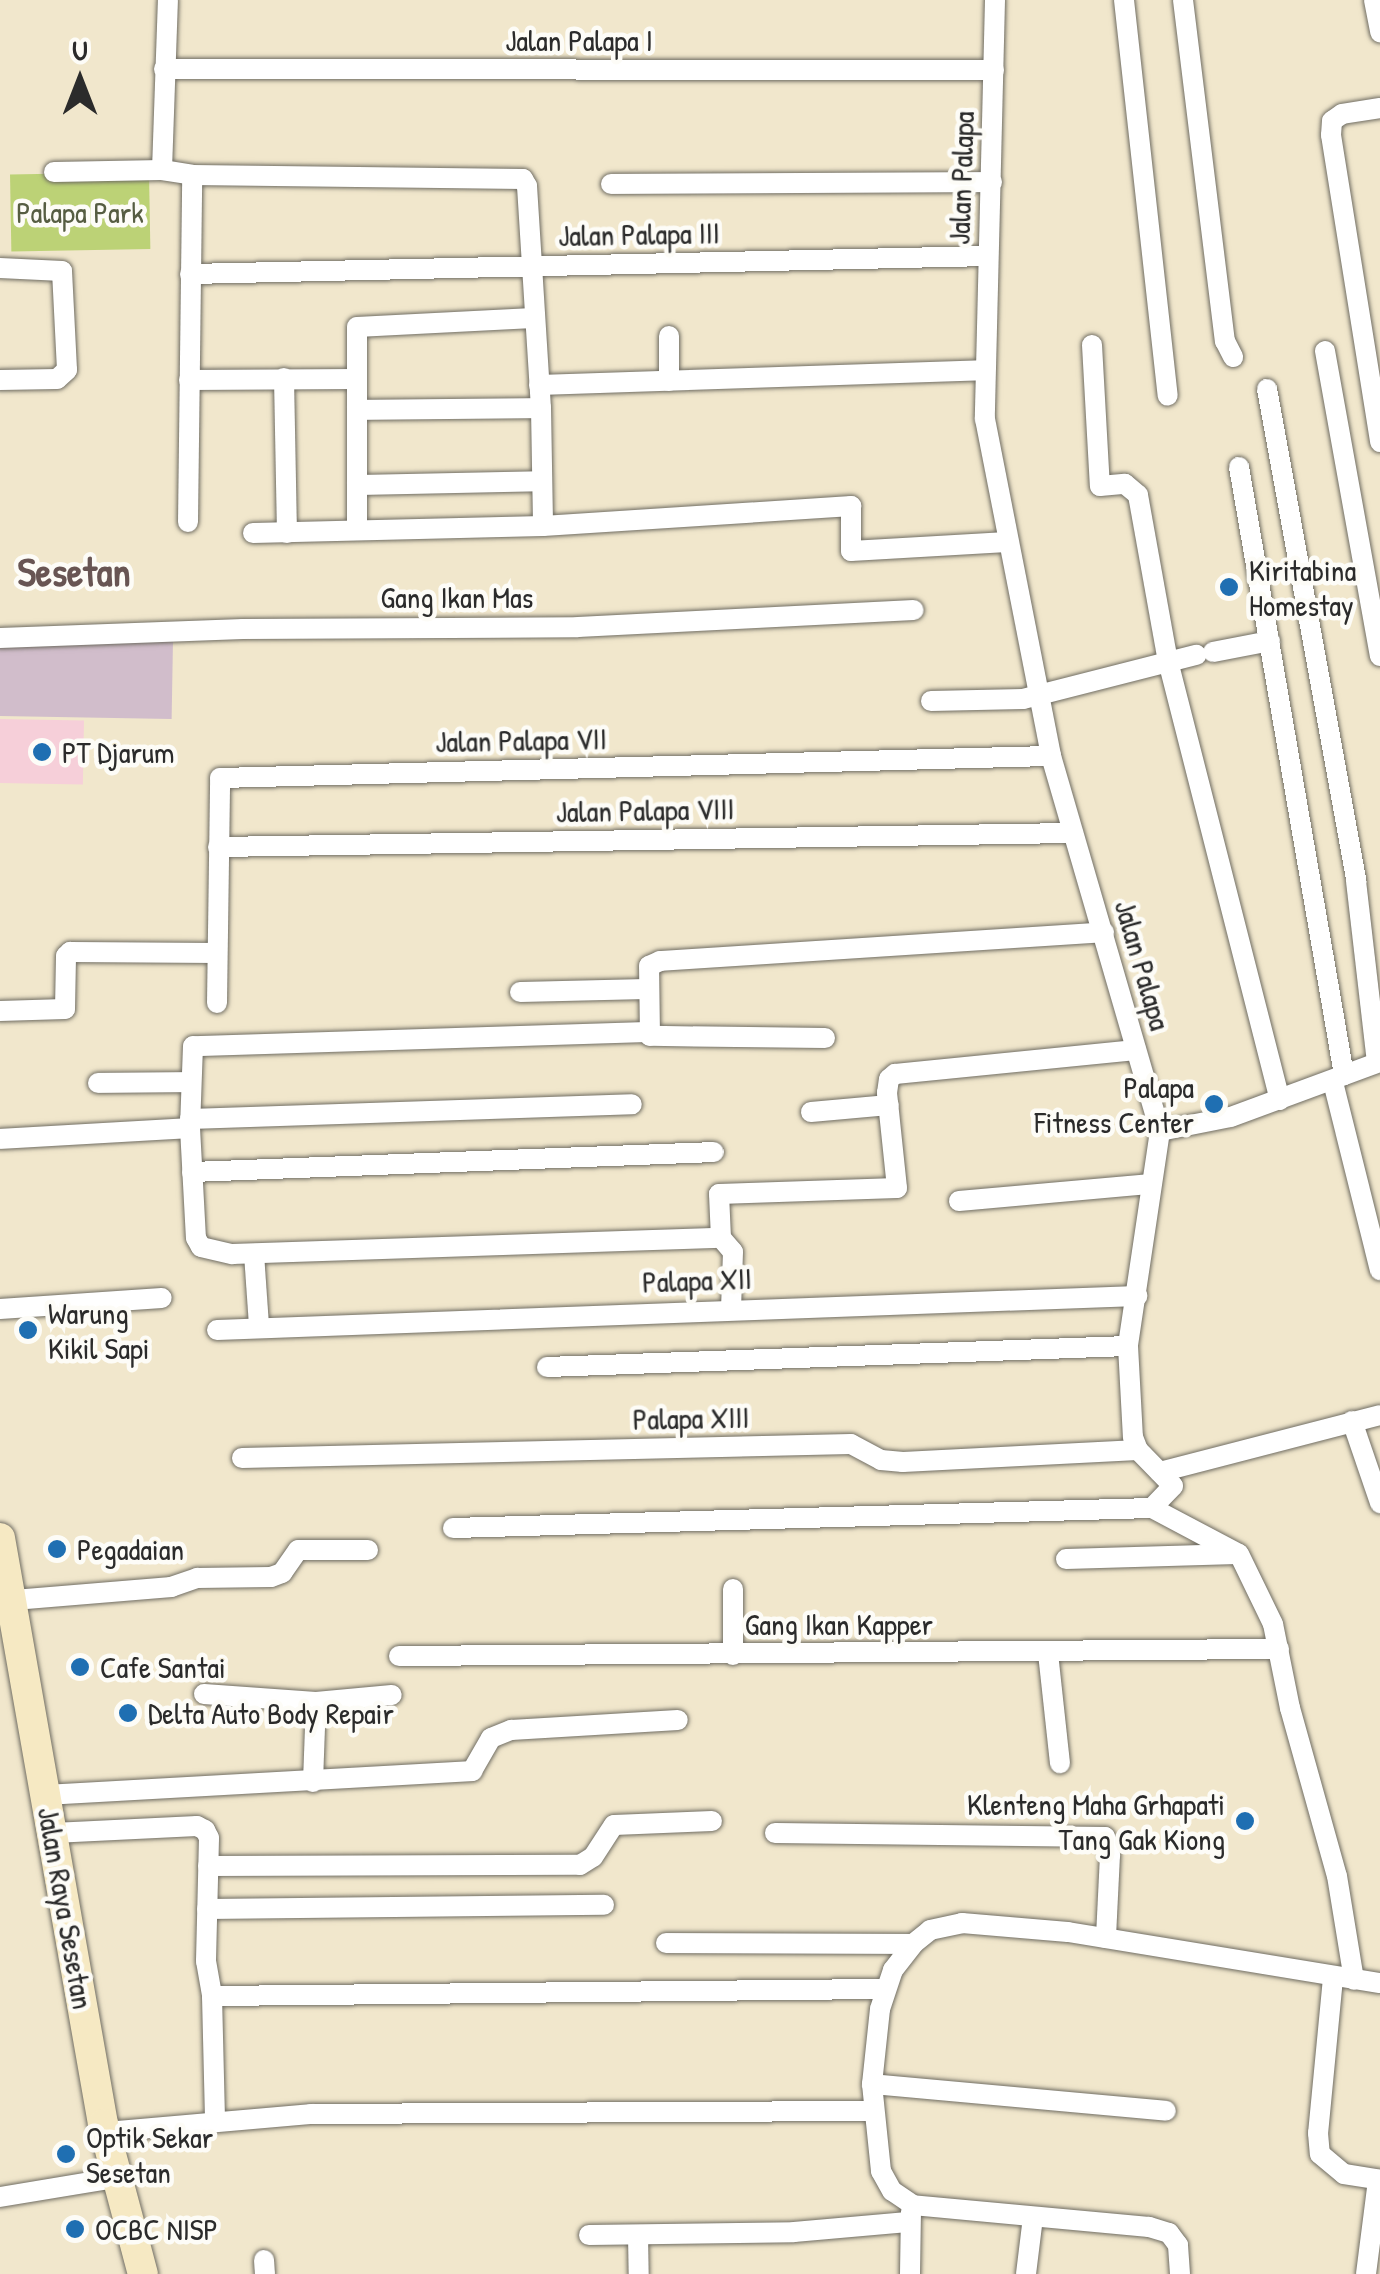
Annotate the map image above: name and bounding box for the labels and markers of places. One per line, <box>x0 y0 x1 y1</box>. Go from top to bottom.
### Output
place label: Kiritabina Homestay <box>1249 552 1356 622</box>
marker: Kiritabina Homestay <box>1218 576 1240 598</box>
place label: PT Djarum <box>62 734 174 770</box>
marker: PT Djarum <box>31 741 53 763</box>
place label: Palapa Fitness Center <box>1034 1069 1194 1140</box>
marker: Palapa Fitness Center <box>1203 1093 1225 1115</box>
place label: Warung Kikil Sapi <box>48 1295 150 1366</box>
marker: Warung Kikil Sapi <box>17 1319 39 1341</box>
place label: Pegadaian <box>77 1531 184 1567</box>
marker: Pegadaian <box>46 1538 68 1560</box>
place label: Cafe Santai <box>100 1649 226 1685</box>
marker: Cafe Santai <box>69 1656 91 1678</box>
place label: Delta Auto Body Repair <box>148 1695 394 1731</box>
marker: Delta Auto Body Repair <box>117 1702 139 1724</box>
place label: Klenteng Maha Grhapati Tang Gak Kiong <box>967 1786 1225 1856</box>
marker: Klenteng Maha Grhapati Tang Gak Kiong <box>1234 1810 1256 1832</box>
place label: Optik Sekar Sesetan <box>86 2119 213 2190</box>
marker: Optik Sekar Sesetan <box>55 2143 77 2165</box>
place label: OCBC NISP <box>95 2211 218 2247</box>
marker: OCBC NISP <box>64 2218 86 2240</box>

